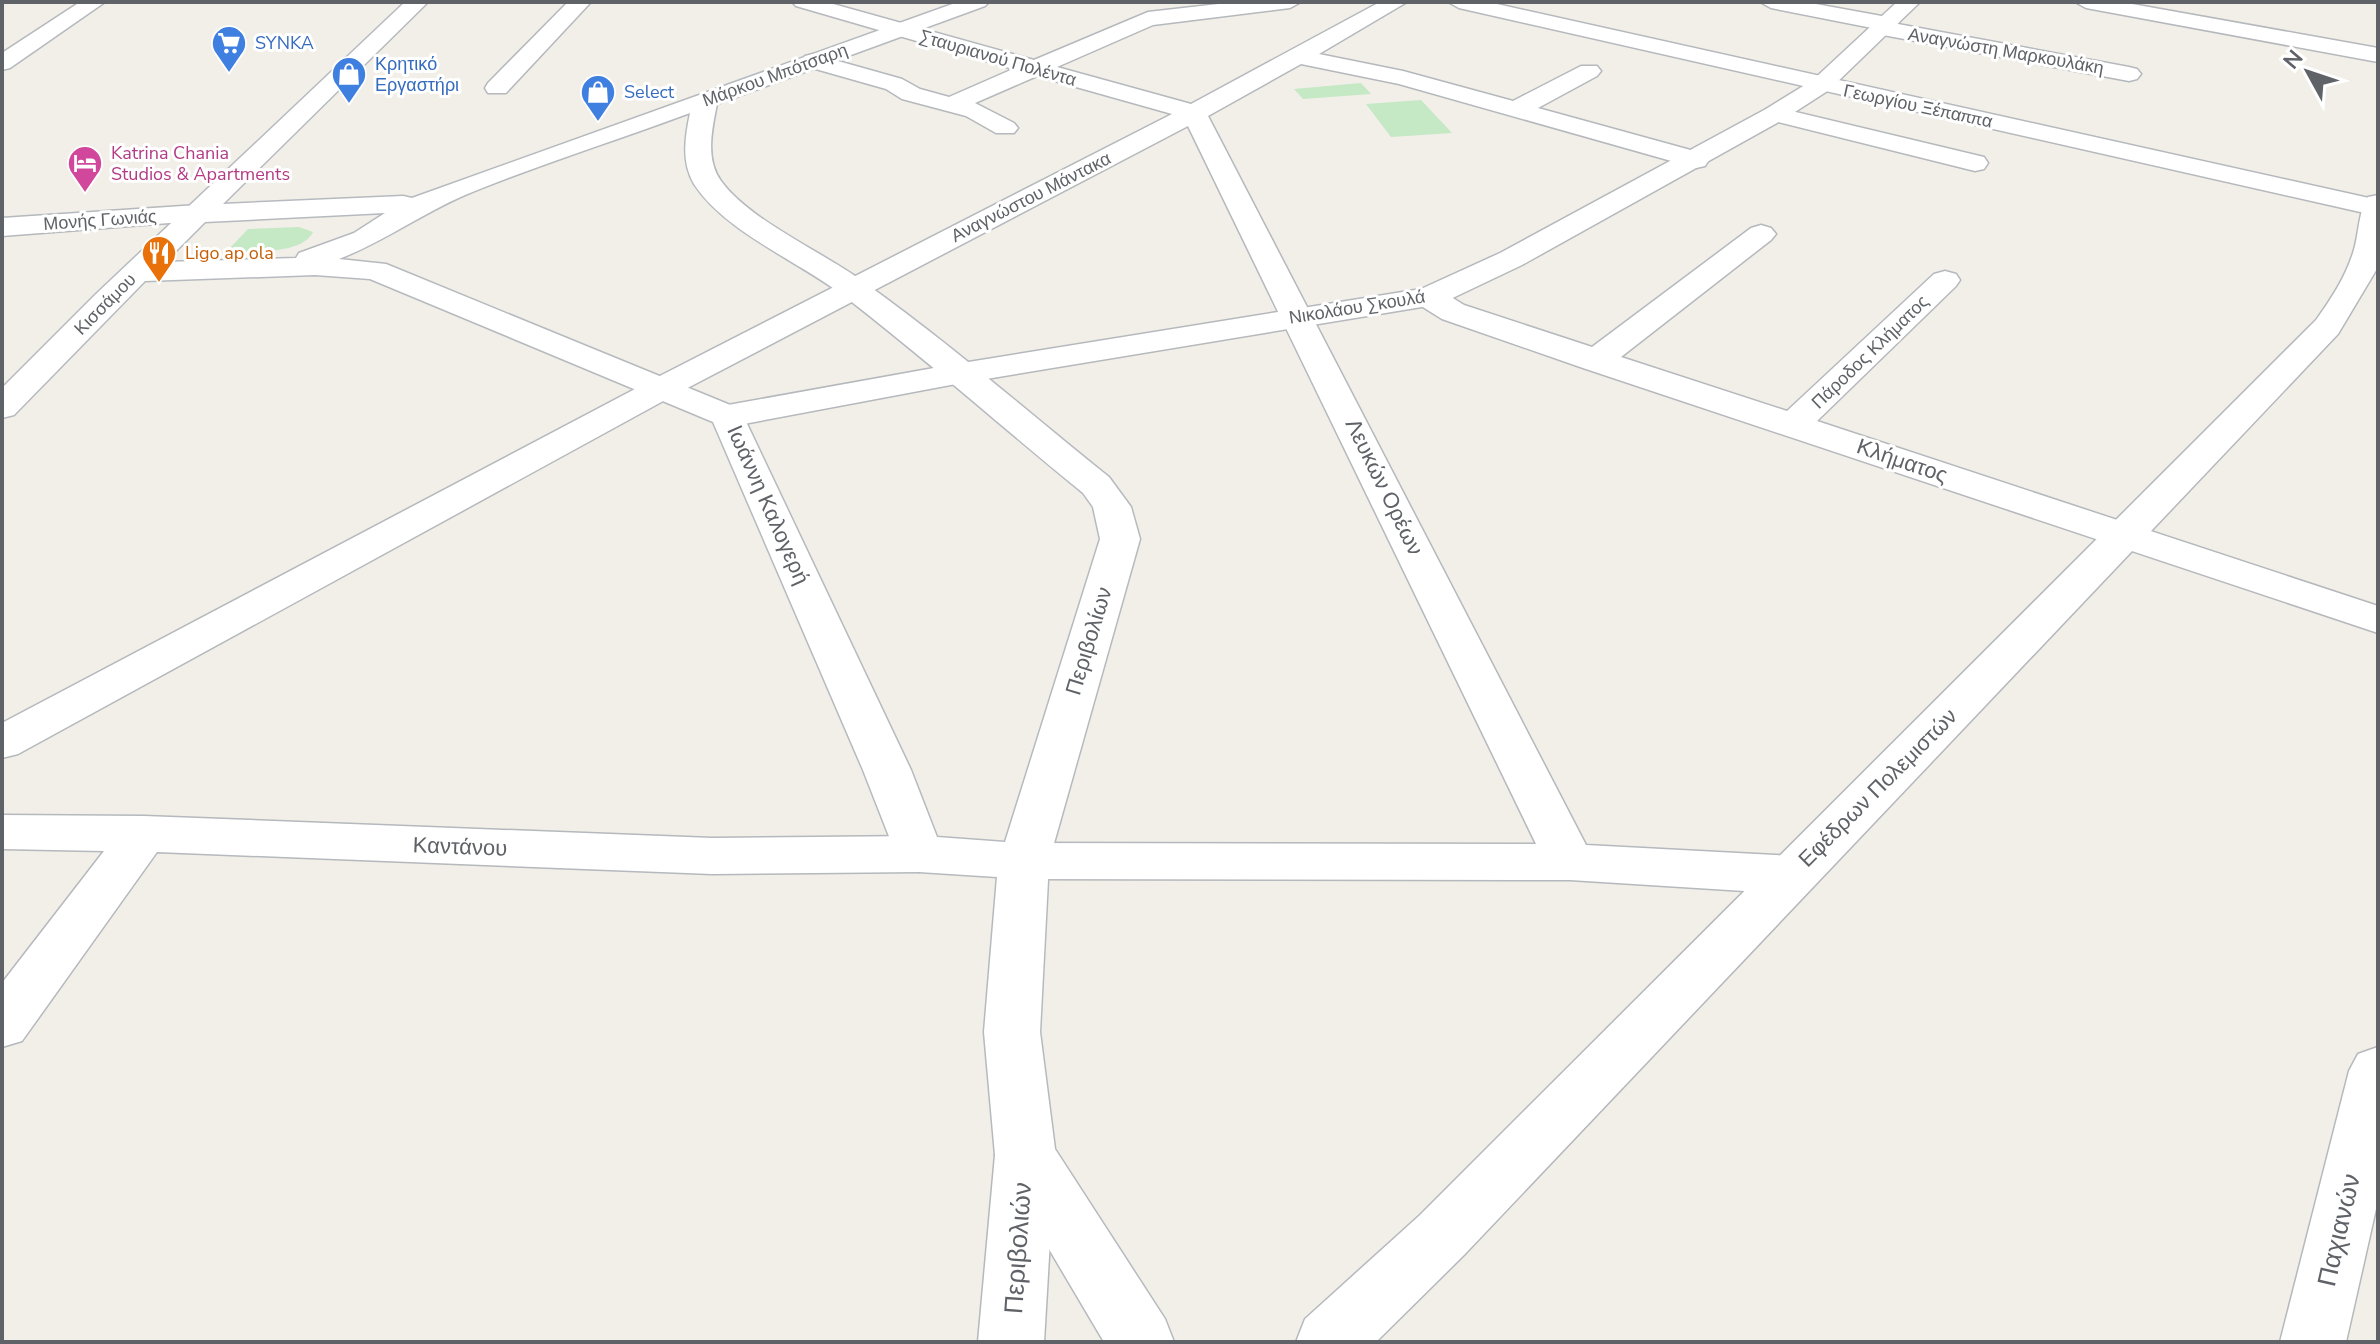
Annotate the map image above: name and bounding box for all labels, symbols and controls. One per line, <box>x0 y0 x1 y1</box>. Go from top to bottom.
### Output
street label: Αναγνώστη Μαρκουλάκη <box>1906 22 2106 80</box>
supermarket icon: SYNKA <box>210 24 248 74</box>
street label: Σταυριανού Πολέντα <box>917 24 1079 92</box>
place label: SYNKA <box>255 31 314 55</box>
north arrow <box>2268 32 2348 112</box>
street label: Μάρκου Μπότσαρη <box>699 38 851 112</box>
text: N <box>2277 44 2310 76</box>
place label: Κρητικό Εργαστήρι <box>375 52 459 97</box>
shop icon: Κρητικό Εργαστήρι <box>330 55 368 105</box>
shop icon: Select <box>579 73 617 123</box>
street label: Γεωργίου Ξέπαππα <box>1841 78 1995 134</box>
place label: Select <box>624 80 675 104</box>
place label: Katrina Chania Studios & Apartments <box>111 141 290 186</box>
hotel icon: Katrina Chania Studios & Apartments <box>66 144 104 194</box>
street label: Αναγνώστου Μάντακα <box>947 146 1115 248</box>
street label: Μονής Γωνιάς <box>43 204 158 236</box>
restaurant icon: Ligo ap ola <box>140 234 178 284</box>
place label: Ligo ap ola <box>185 241 274 265</box>
street label: Κισσάμου <box>69 268 141 340</box>
street label: Νικολάου Σκουλά <box>1287 284 1427 330</box>
street label: Πάροδος Κλήματος <box>1806 290 1934 414</box>
street label: Λευκών Ορέων <box>1338 414 1430 560</box>
street label: Ιωάννη Καλογερή <box>719 421 817 589</box>
street label: Κλήματος <box>1853 431 1951 491</box>
street label: Περιβολίων <box>1058 583 1120 699</box>
street label: Εφέδρων Πολεμιστών <box>1792 702 1964 874</box>
street label: Καντάνου <box>412 830 508 864</box>
street label: Παχιανών <box>2309 1170 2369 1290</box>
street label: Περιβολιών <box>996 1181 1040 1315</box>

